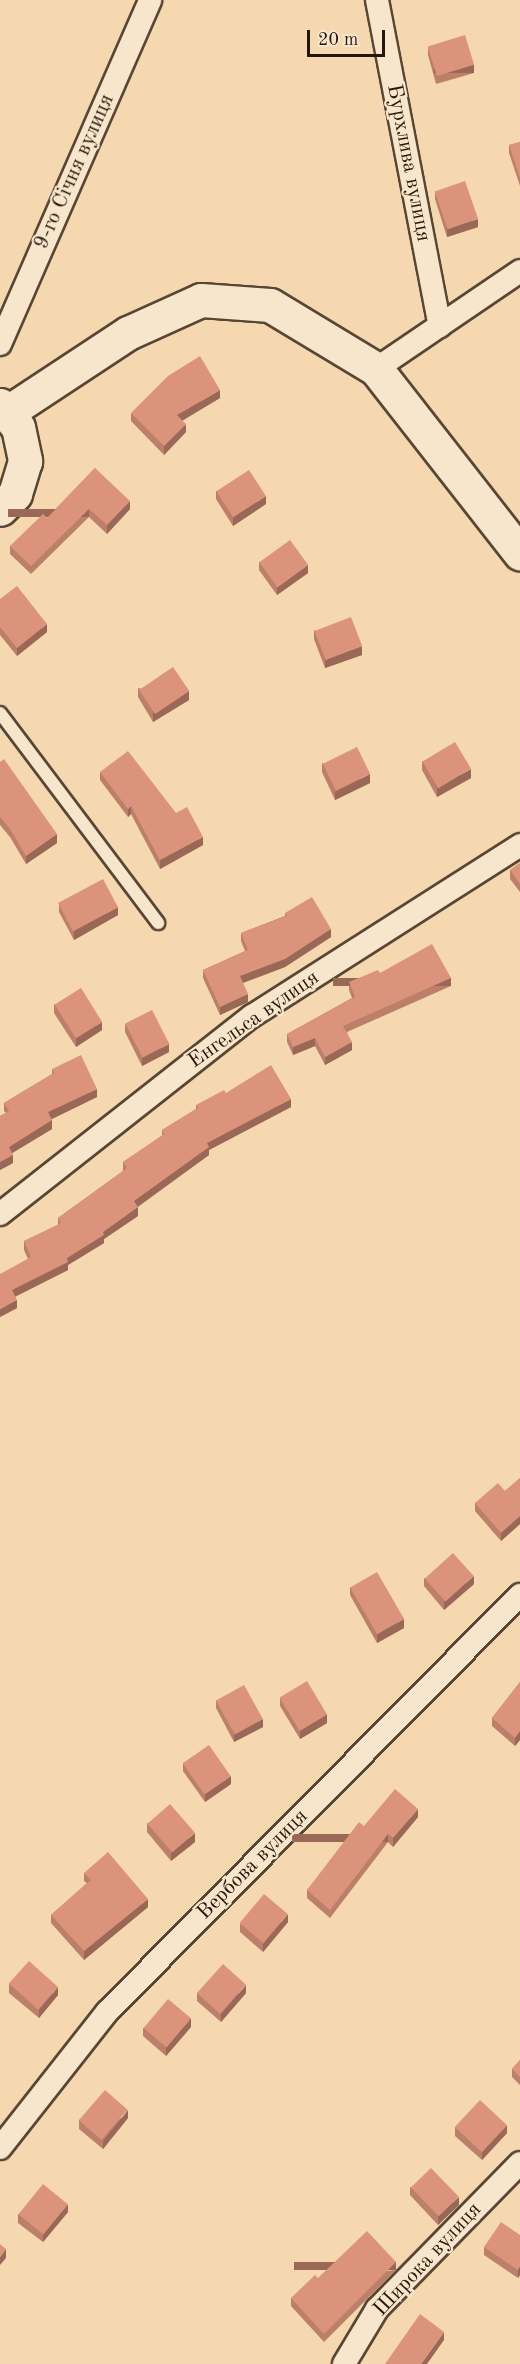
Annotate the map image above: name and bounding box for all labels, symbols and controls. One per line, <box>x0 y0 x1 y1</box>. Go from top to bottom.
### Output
scale bar <box>310 18 388 56</box>
text: 20 m <box>318 31 358 49</box>
street label: Бурхлива вулиця <box>380 82 436 244</box>
street label: 9-го Січня вулиця <box>29 91 121 253</box>
street label: Енгельса вулиця <box>184 966 324 1074</box>
street label: Вербова вулиця <box>192 1804 314 1926</box>
street label: Широка вулиця <box>369 2198 487 2322</box>

